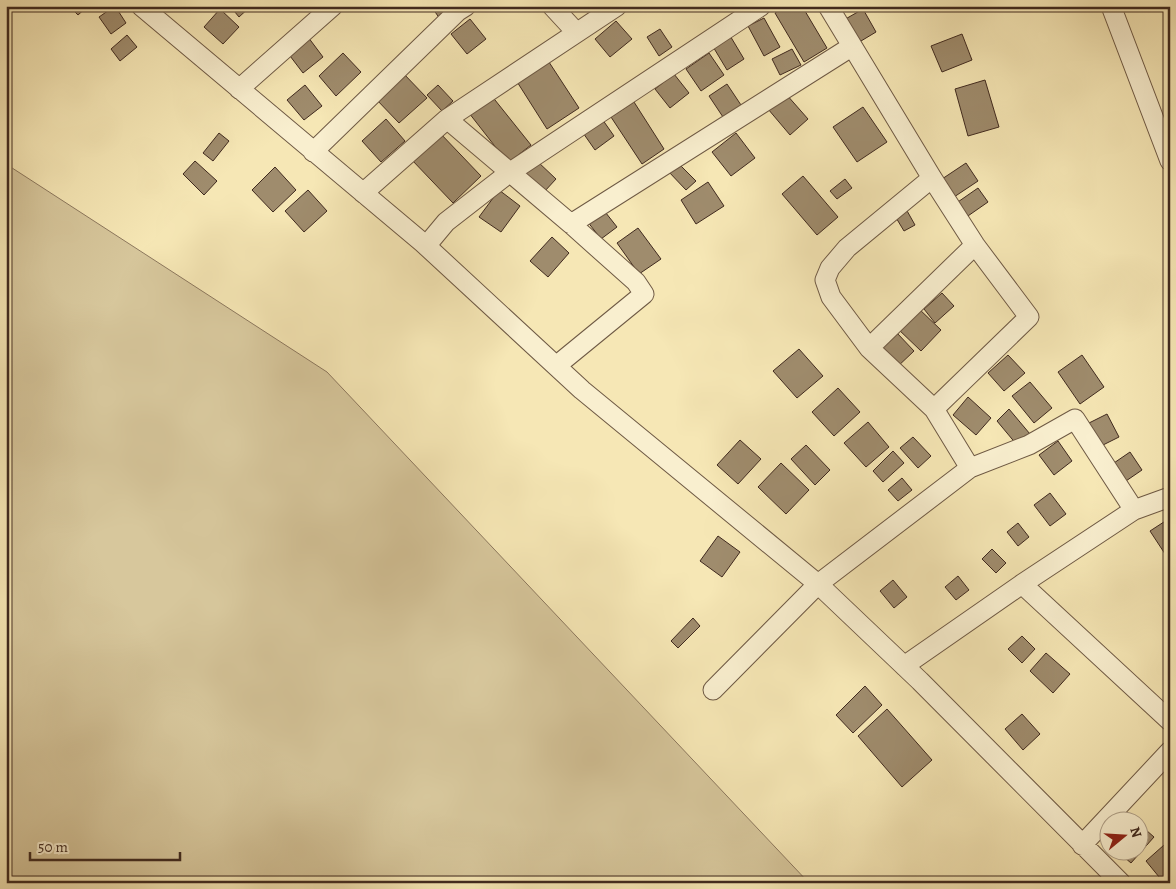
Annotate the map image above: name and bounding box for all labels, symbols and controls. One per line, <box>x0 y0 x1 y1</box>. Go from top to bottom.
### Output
north arrow <box>1098 812 1148 862</box>
text: N <box>1125 824 1146 840</box>
scale bar <box>30 829 180 861</box>
text: 50 m <box>38 837 68 857</box>

